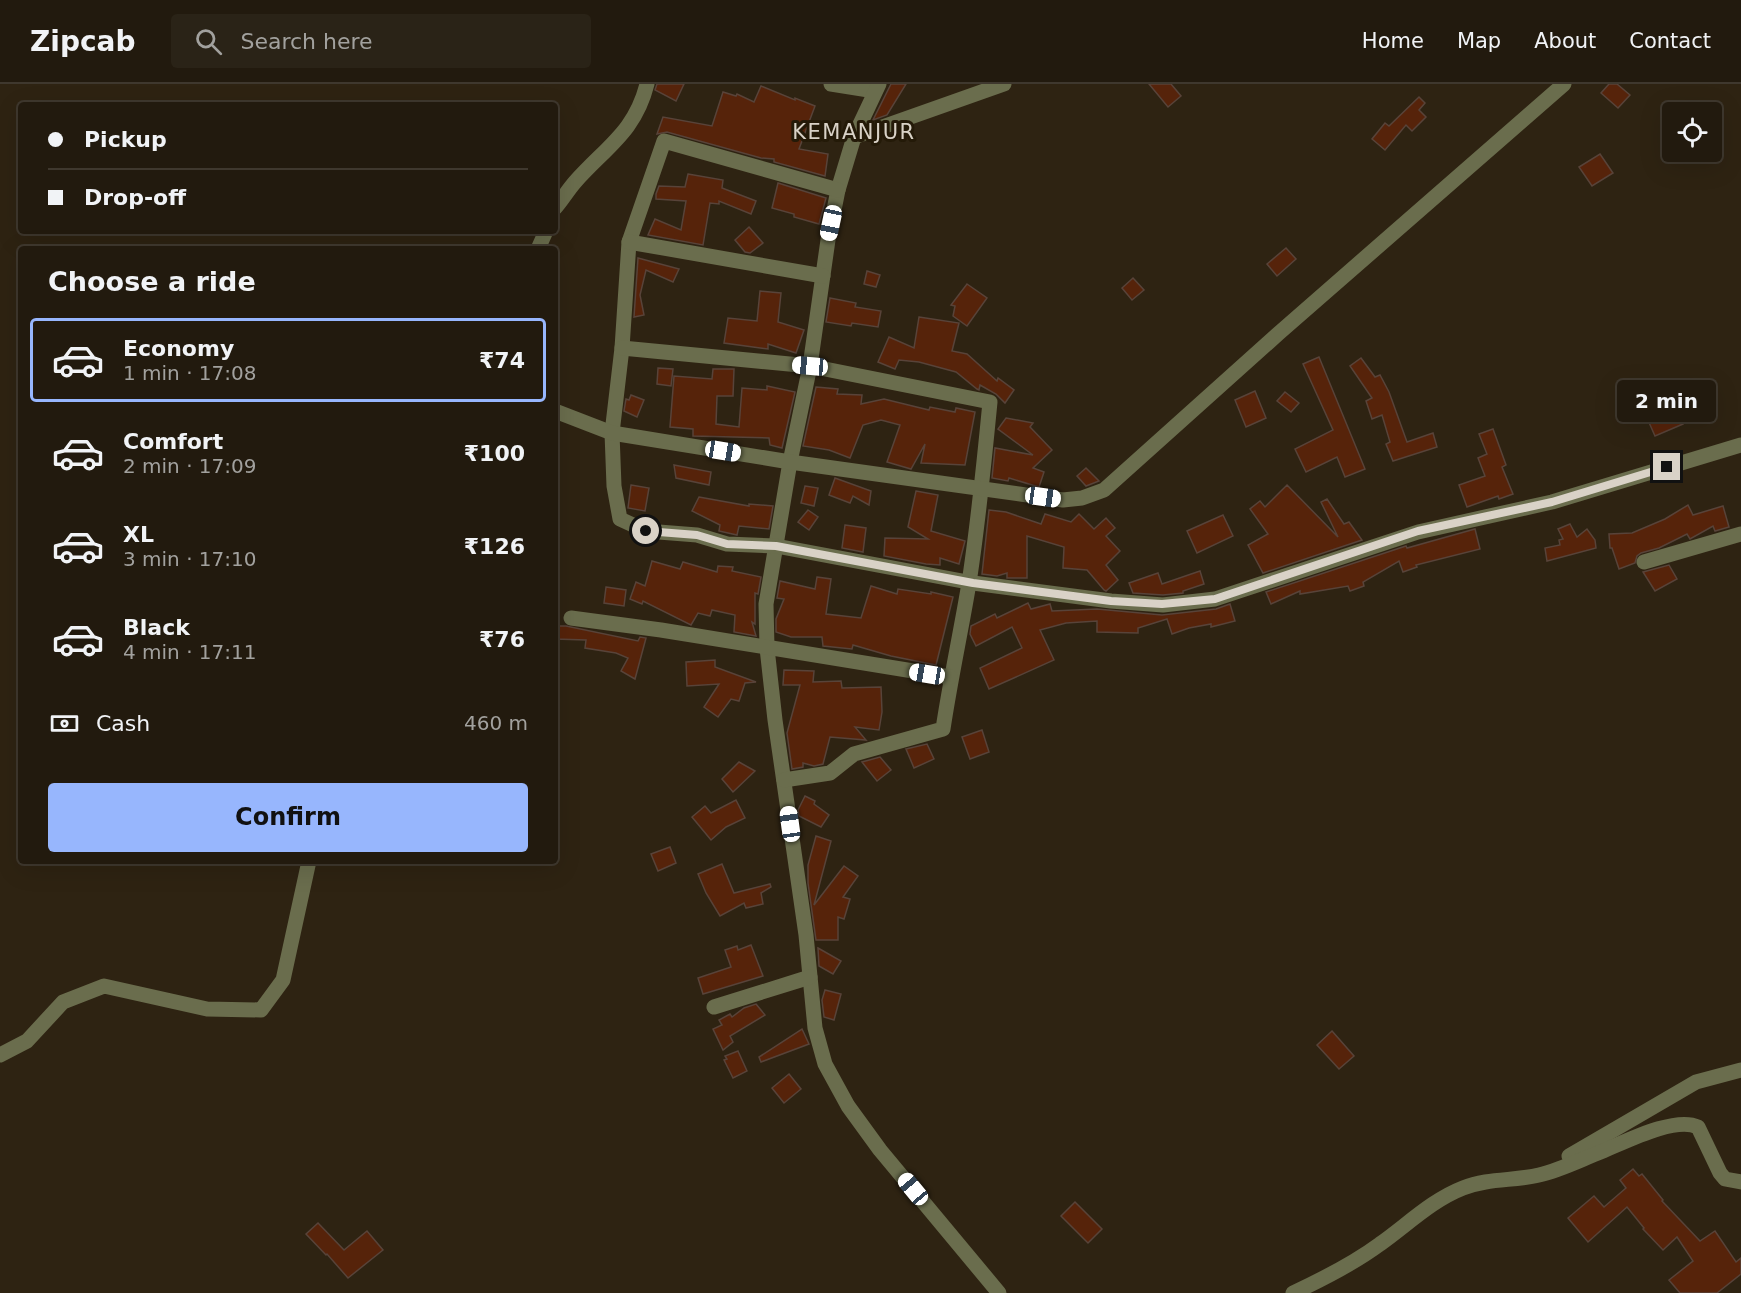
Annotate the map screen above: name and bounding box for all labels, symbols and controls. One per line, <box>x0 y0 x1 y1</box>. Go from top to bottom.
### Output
search box <box>171 14 591 68</box>
text: Zipcab <box>30 25 135 58</box>
icon: search <box>192 25 225 58</box>
text: Search here <box>240 29 373 54</box>
text: Home <box>1362 29 1424 53</box>
text: Map <box>1457 29 1501 53</box>
text: About <box>1534 29 1596 53</box>
text: Contact <box>1629 29 1711 53</box>
map controls <box>1662 102 1722 162</box>
button: locate <box>1662 102 1722 162</box>
district label: KEMANJUR <box>792 120 916 144</box>
text: Pickup <box>84 127 167 152</box>
text: Drop-off <box>84 185 186 210</box>
car <box>818 204 844 242</box>
text: Choose a ride <box>48 266 256 297</box>
icon: car <box>51 333 105 387</box>
text: Economy <box>123 336 234 361</box>
text: ₹74 <box>479 348 525 373</box>
car <box>791 355 829 377</box>
text: 1 min · 17:08 <box>123 361 257 385</box>
callout: 2 min <box>1618 380 1716 422</box>
text: 2 min <box>1635 389 1698 413</box>
icon: car <box>51 426 105 480</box>
text: Comfort <box>123 429 223 454</box>
car <box>704 439 742 463</box>
text: ₹100 <box>464 441 525 466</box>
route end <box>1653 453 1680 480</box>
text: 2 min · 17:09 <box>123 454 257 478</box>
car <box>1024 486 1062 508</box>
route start <box>632 517 659 544</box>
icon: car <box>51 519 105 573</box>
text: XL <box>123 522 154 547</box>
text: ₹126 <box>464 534 525 559</box>
text: 3 min · 17:10 <box>123 547 257 571</box>
icon: car <box>51 612 105 666</box>
text: Black <box>123 615 190 640</box>
text: ₹76 <box>479 627 525 652</box>
text: 4 min · 17:11 <box>123 640 257 664</box>
car <box>908 662 946 686</box>
icon: cash <box>48 707 81 740</box>
text: Cash <box>96 711 150 736</box>
text: 460 m <box>464 711 528 735</box>
button: Confirm <box>48 783 528 852</box>
car <box>779 805 801 843</box>
car <box>895 1169 931 1209</box>

